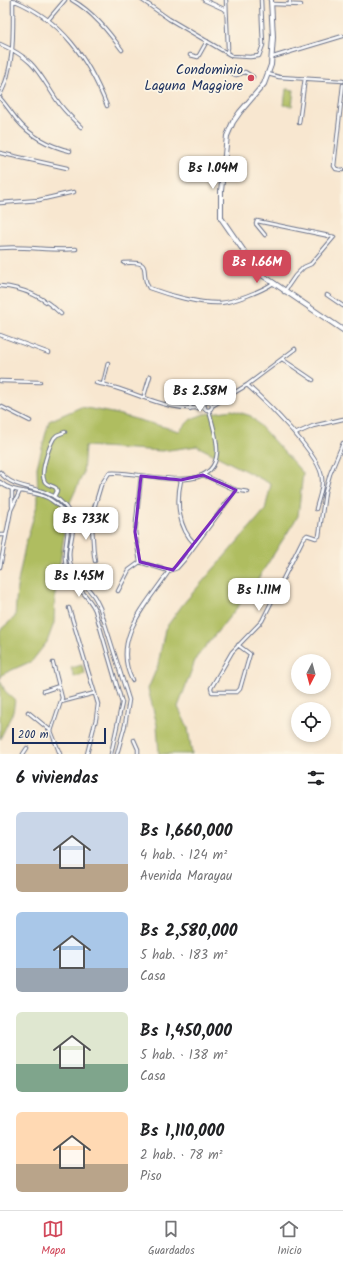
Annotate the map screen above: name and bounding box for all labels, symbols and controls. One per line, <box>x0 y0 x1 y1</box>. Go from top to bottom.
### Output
place label: Condominio Laguna Maggiore <box>144 59 244 97</box>
marker: Condominio Laguna Maggiore <box>246 73 256 83</box>
pin: Bs 1.04M <box>172 156 254 190</box>
text: Bs 1.04M <box>188 158 238 179</box>
pin: Bs 1.66M <box>216 250 298 284</box>
text: Bs 1.66M <box>232 252 282 273</box>
pin: Bs 2.58M <box>159 379 241 413</box>
text: Bs 2.58M <box>173 381 227 402</box>
pin: Bs 733K <box>49 507 123 541</box>
text: Bs 733K <box>62 509 110 530</box>
pin: Bs 1.45M <box>38 564 120 598</box>
text: Bs 1.45M <box>54 566 104 587</box>
pin: Bs 1.11M <box>218 578 300 612</box>
text: Bs 1.11M <box>237 580 281 601</box>
north arrow <box>291 654 331 694</box>
map controls <box>291 654 331 742</box>
button: locate <box>291 702 331 742</box>
scale bar <box>12 726 106 745</box>
text: 200 m <box>18 726 49 744</box>
text: 6 viviendas <box>16 765 98 792</box>
icon: filters <box>305 767 327 789</box>
text: Bs 1,660,000 <box>140 818 232 845</box>
icon: home <box>48 828 96 876</box>
text: 4 hab. · 124 m² <box>140 845 227 866</box>
text: Avenida Marayau <box>140 866 232 887</box>
text: Bs 2,580,000 <box>140 918 237 945</box>
icon: home <box>48 928 96 976</box>
text: 5 hab. · 183 m² <box>140 945 228 966</box>
text: Casa <box>140 966 166 987</box>
text: Bs 1,450,000 <box>140 1018 232 1045</box>
icon: home <box>48 1028 96 1076</box>
text: 5 hab. · 138 m² <box>140 1045 228 1066</box>
text: Casa <box>140 1066 166 1087</box>
text: Bs 1,110,000 <box>140 1118 224 1145</box>
icon: home <box>48 1128 96 1176</box>
text: 2 hab. · 78 m² <box>140 1145 223 1166</box>
text: Piso <box>140 1166 162 1187</box>
tab: Mapa <box>41 1218 66 1260</box>
tab: Guardados <box>148 1218 195 1260</box>
tab: Inicio <box>277 1218 302 1260</box>

